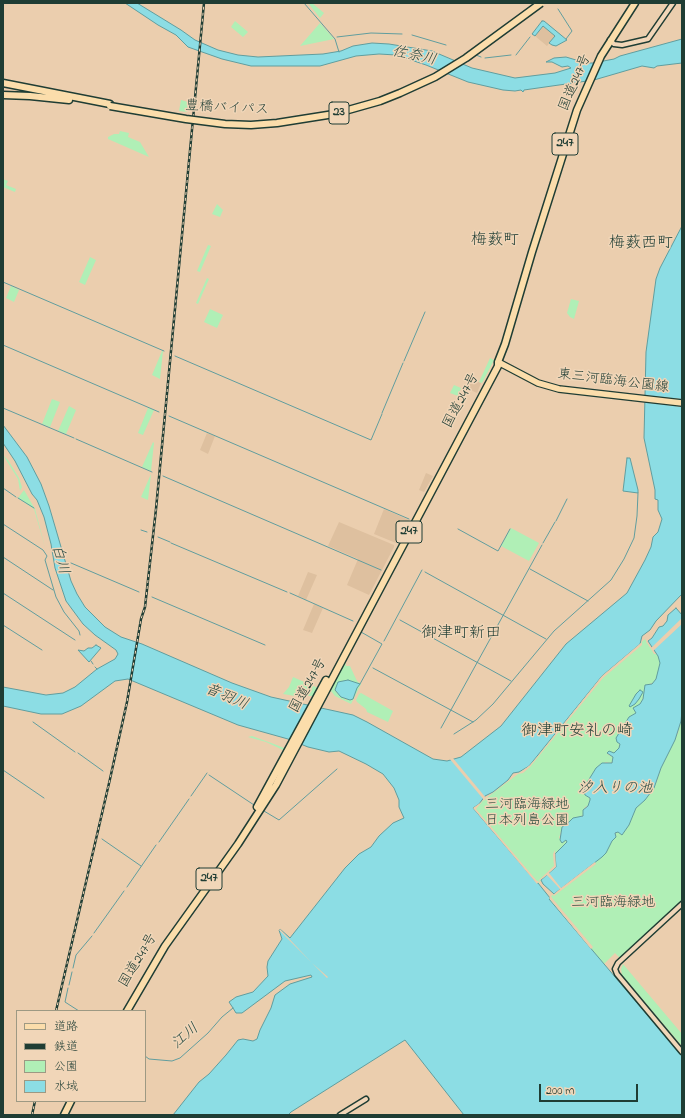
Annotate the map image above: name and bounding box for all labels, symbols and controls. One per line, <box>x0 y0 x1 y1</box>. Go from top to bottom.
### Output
water label: 佐奈川 <box>390 44 438 70</box>
street label: 国道247号 <box>556 52 596 114</box>
street label: 豊橋バイパス <box>185 98 269 120</box>
road number: 23 <box>329 102 349 124</box>
road number: 247 <box>552 133 578 155</box>
district label: 梅薮町 <box>471 231 519 251</box>
district label: 梅薮西町 <box>609 234 673 254</box>
street label: 東三河臨海公園線 <box>556 367 670 397</box>
street label: 国道247号 <box>440 370 484 432</box>
road number: 247 <box>396 521 422 543</box>
water label: 白川 <box>46 543 72 577</box>
district label: 御津町新田 <box>421 624 501 644</box>
street label: 国道247号 <box>287 655 331 717</box>
water label: 音羽川 <box>202 681 250 715</box>
district label: 御津町安礼の崎 <box>521 722 633 742</box>
water label: 汐入りの池 <box>578 781 652 799</box>
park label: 三河臨海緑地 日本列島公園 <box>485 798 569 830</box>
road number: 247 <box>196 868 222 890</box>
park label: 三河臨海緑地 <box>571 896 655 912</box>
street label: 国道247号 <box>116 931 162 991</box>
legend <box>16 1010 146 1102</box>
text: 道路 <box>54 1018 78 1036</box>
water label: 江川 <box>169 1020 203 1054</box>
text: 鉄道 <box>54 1038 78 1056</box>
text: 公園 <box>54 1058 78 1076</box>
scale bar <box>541 1076 640 1102</box>
text: 水域 <box>54 1078 78 1096</box>
text: 200 m <box>546 1082 575 1100</box>

